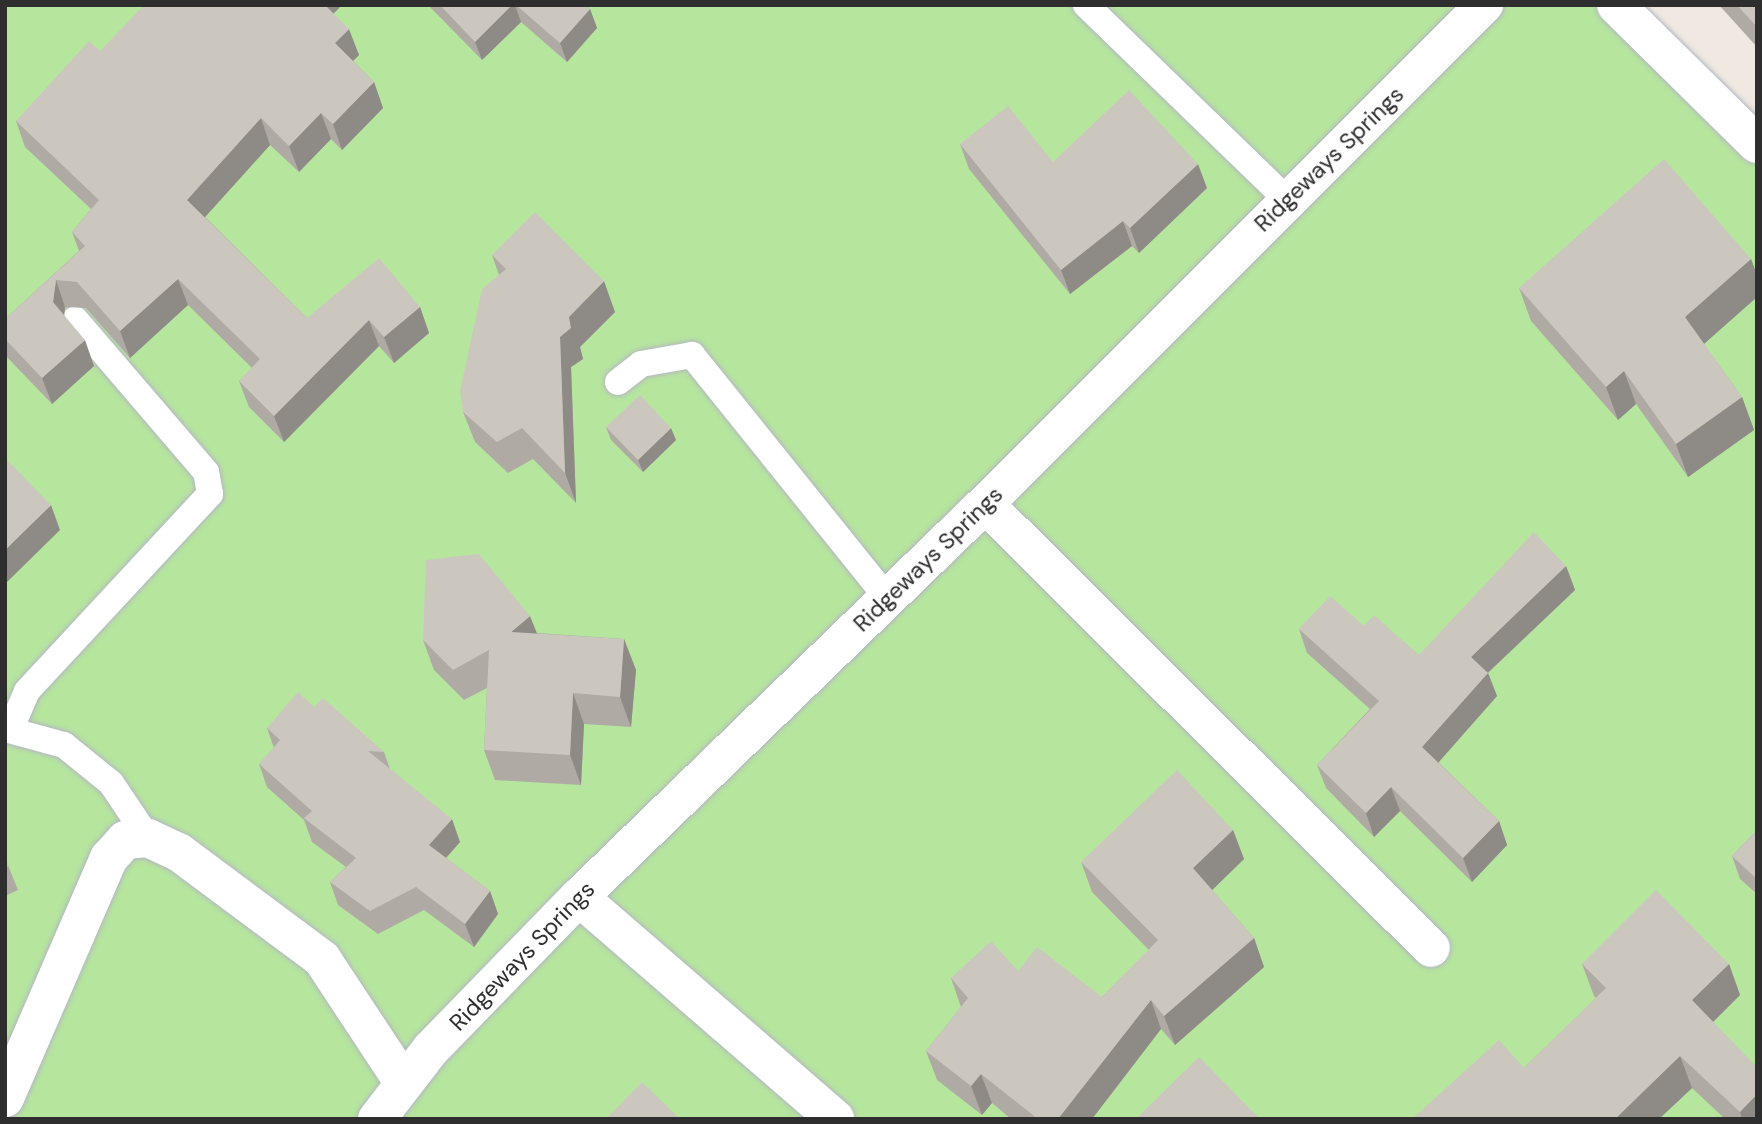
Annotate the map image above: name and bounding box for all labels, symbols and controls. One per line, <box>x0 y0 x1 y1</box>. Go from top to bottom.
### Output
street label: Ridgeways Springs <box>1249 81 1409 237</box>
street label: Ridgeways Springs <box>848 481 1008 637</box>
street label: Ridgeways Springs <box>444 876 600 1036</box>

